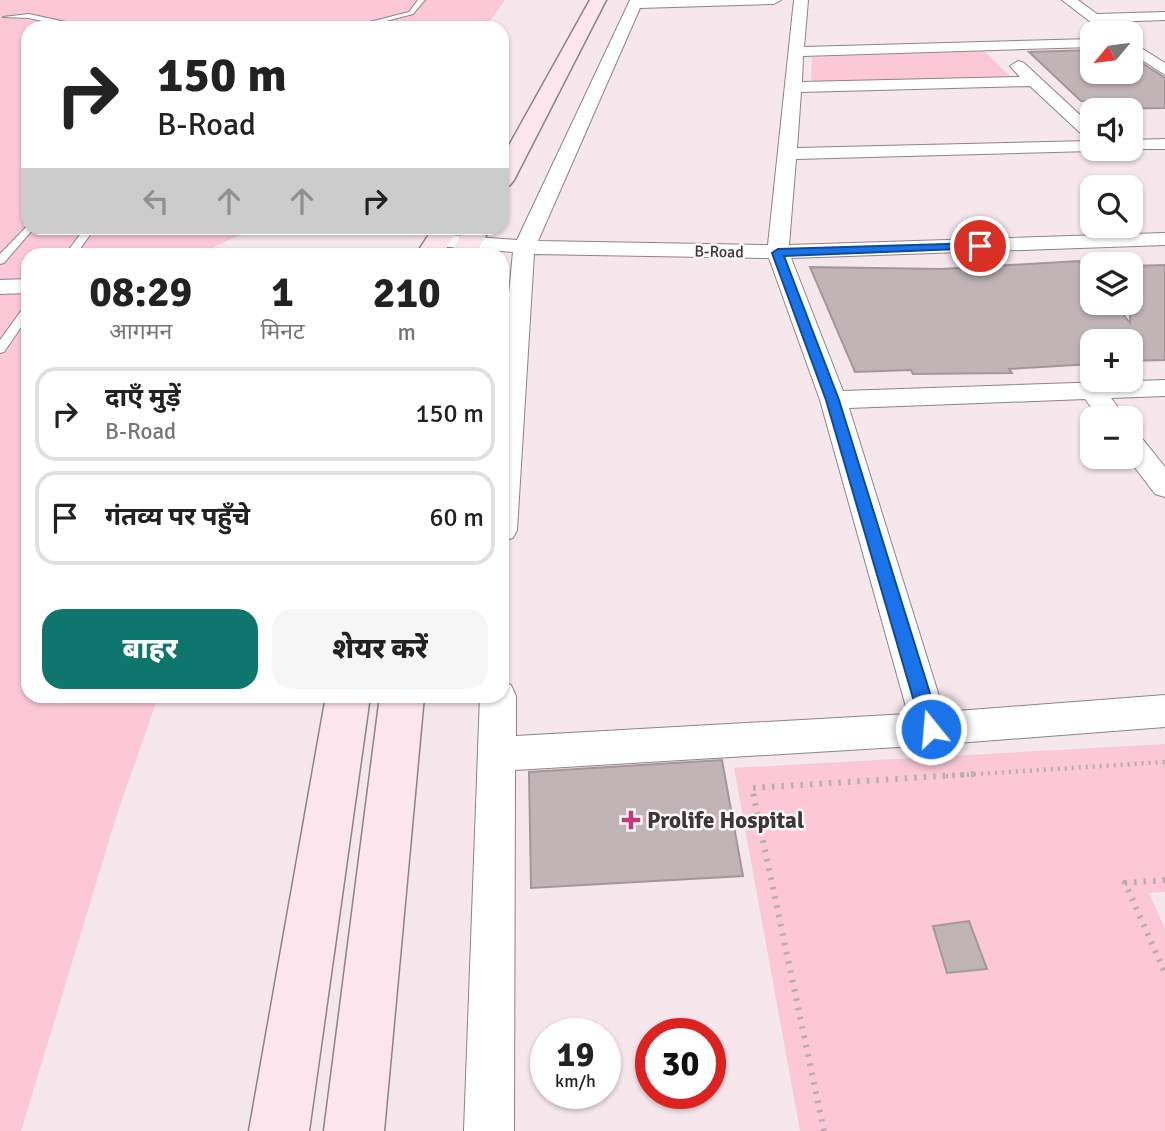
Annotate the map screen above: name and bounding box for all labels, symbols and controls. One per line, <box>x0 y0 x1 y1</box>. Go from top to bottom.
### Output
north arrow <box>1080 21 1143 84</box>
map controls <box>1080 21 1143 469</box>
text: 150 m <box>157 45 287 105</box>
icon: right <box>42 49 133 140</box>
button: sound <box>1080 98 1143 161</box>
text: B-Road <box>157 105 256 144</box>
button: search <box>1080 175 1143 238</box>
icon: left <box>137 182 175 220</box>
icon: ahead <box>210 182 248 220</box>
icon: ahead <box>283 182 321 220</box>
icon: right <box>356 182 394 220</box>
pin <box>950 216 1010 276</box>
icon: arrive <box>961 227 999 265</box>
street label: B-Road <box>694 242 744 262</box>
button: layers <box>1080 252 1143 315</box>
text: 08:29 <box>89 267 192 318</box>
text: 1 <box>271 267 294 318</box>
text: 210 <box>373 268 441 319</box>
text: आगमन <box>109 317 172 346</box>
text: मिनट <box>260 317 305 346</box>
text: m <box>398 318 416 347</box>
button: + <box>1080 329 1143 392</box>
text: दाएँ मुड़ें <box>105 382 181 414</box>
icon: right <box>46 395 84 433</box>
text: 150 m <box>415 398 484 430</box>
button: − <box>1080 406 1143 469</box>
text: B-Road <box>105 417 176 446</box>
icon: arrive <box>46 499 84 537</box>
text: गंतव्य पर पहुँचे <box>105 501 250 533</box>
text: 60 m <box>429 502 484 534</box>
button: बाहर <box>42 609 258 689</box>
button: शेयर करें <box>272 609 488 689</box>
position arrow <box>894 692 968 766</box>
place label: Prolife Hospital <box>647 806 804 835</box>
marker: Prolife Hospital <box>621 810 641 830</box>
speed limit sign: 30 <box>635 1018 726 1109</box>
text: 19 <box>557 1033 594 1076</box>
text: km/h <box>555 1070 596 1092</box>

